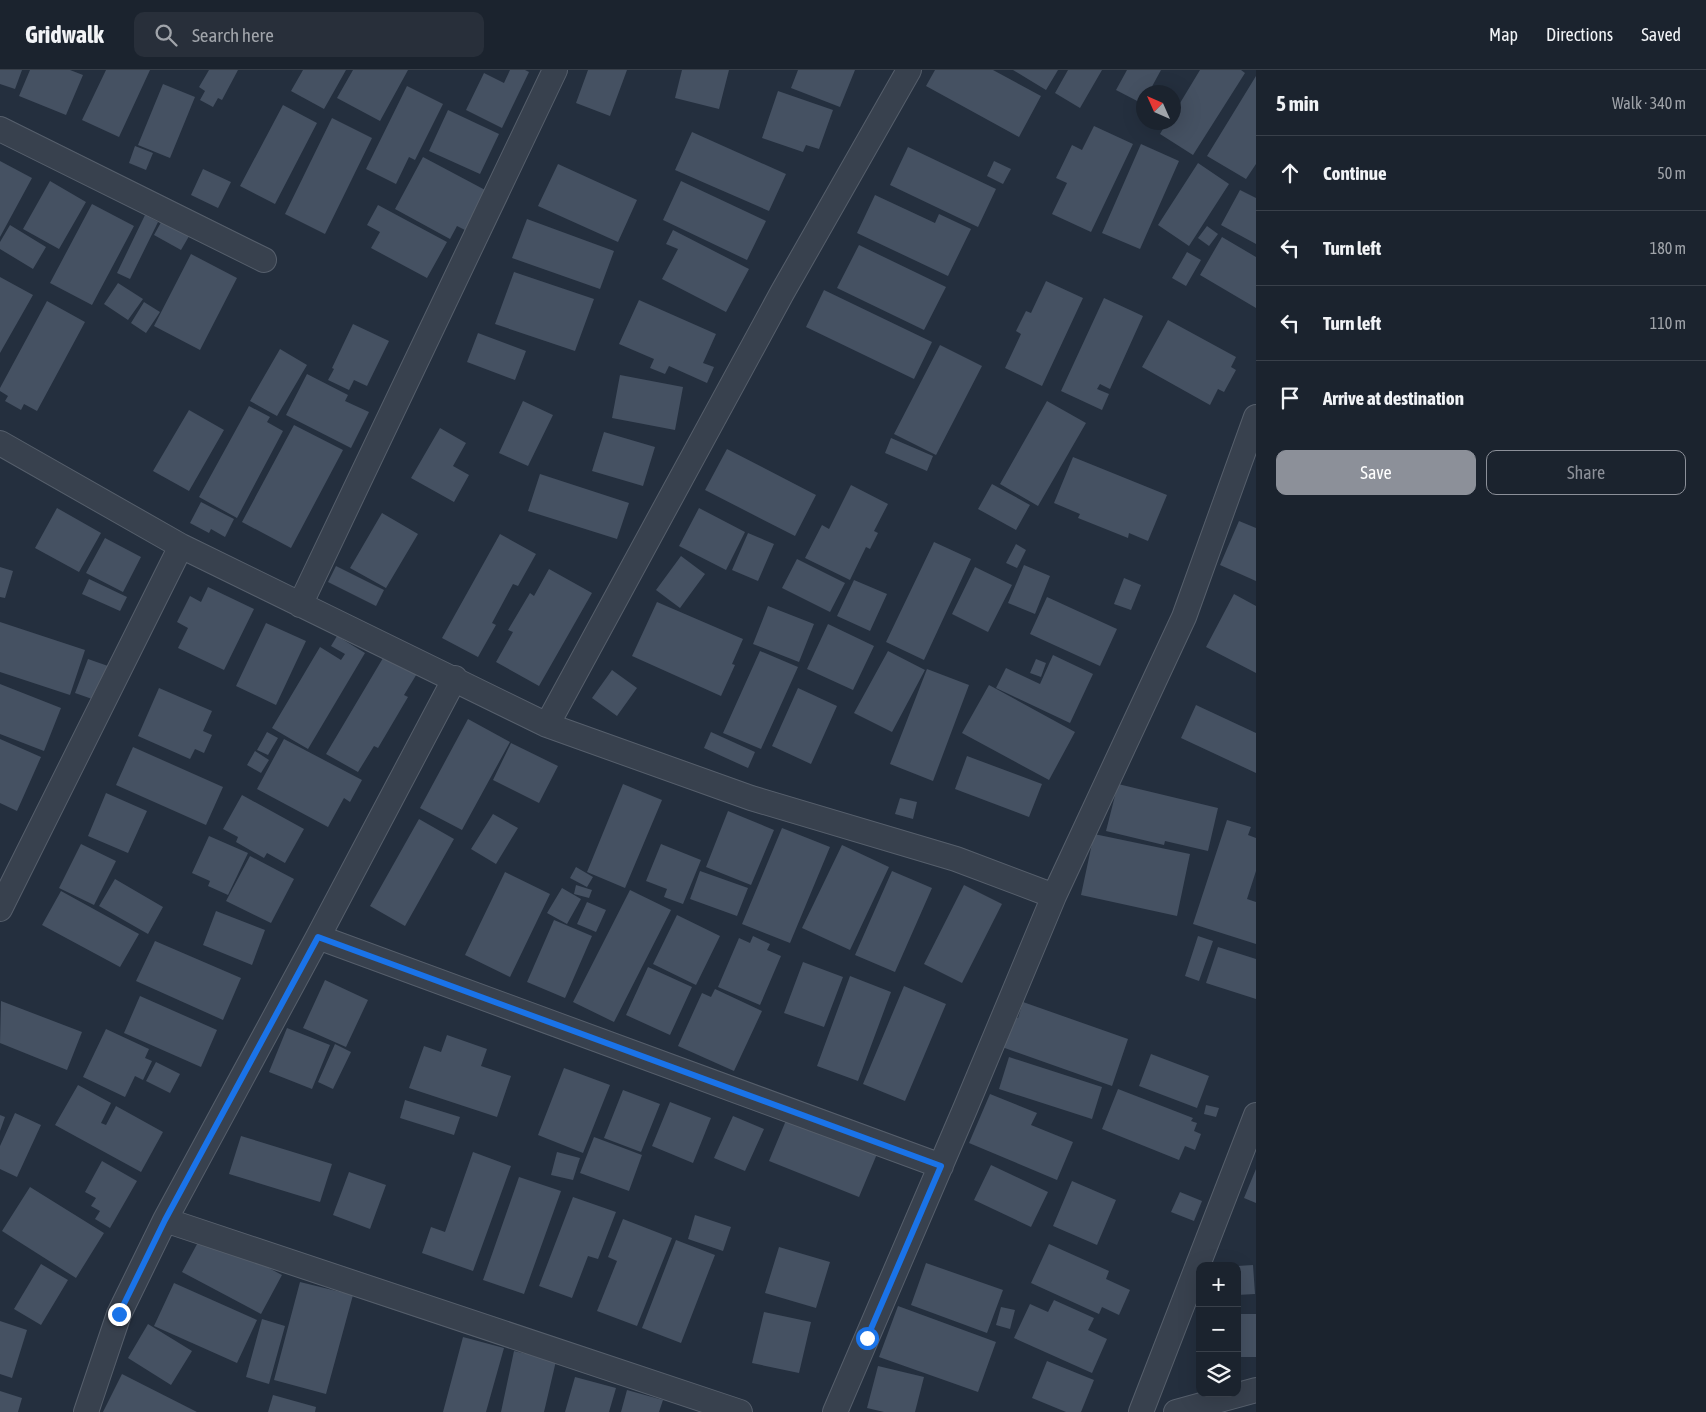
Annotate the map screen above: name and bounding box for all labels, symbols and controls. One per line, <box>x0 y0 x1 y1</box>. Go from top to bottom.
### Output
search box <box>134 12 484 57</box>
text: Gridwalk <box>25 21 104 48</box>
icon: search <box>152 21 180 49</box>
text: Search here <box>192 24 274 46</box>
text: Map <box>1489 24 1518 45</box>
text: Directions <box>1546 24 1613 45</box>
text: Saved <box>1641 24 1681 45</box>
north arrow <box>1136 85 1181 130</box>
text: 5 min <box>1276 91 1319 115</box>
text: Walk · 340 m <box>1612 94 1686 112</box>
icon: ahead <box>1276 159 1304 187</box>
text: Continue <box>1323 162 1387 184</box>
text: 50 m <box>1657 164 1686 182</box>
icon: left <box>1276 234 1304 262</box>
text: Turn left <box>1323 237 1381 259</box>
text: 180 m <box>1650 239 1686 257</box>
icon: left <box>1276 309 1304 337</box>
text: Turn left <box>1323 312 1381 334</box>
text: 110 m <box>1650 314 1686 332</box>
icon: arrive <box>1276 384 1304 412</box>
text: Arrive at destination <box>1323 387 1464 409</box>
button: Save <box>1276 450 1476 495</box>
button: Share <box>1486 450 1686 495</box>
map controls <box>1196 1262 1241 1397</box>
button: + <box>1196 1262 1241 1307</box>
route end <box>108 1303 131 1326</box>
button: − <box>1196 1307 1241 1352</box>
route start <box>856 1327 879 1350</box>
button: layers <box>1196 1352 1241 1397</box>

